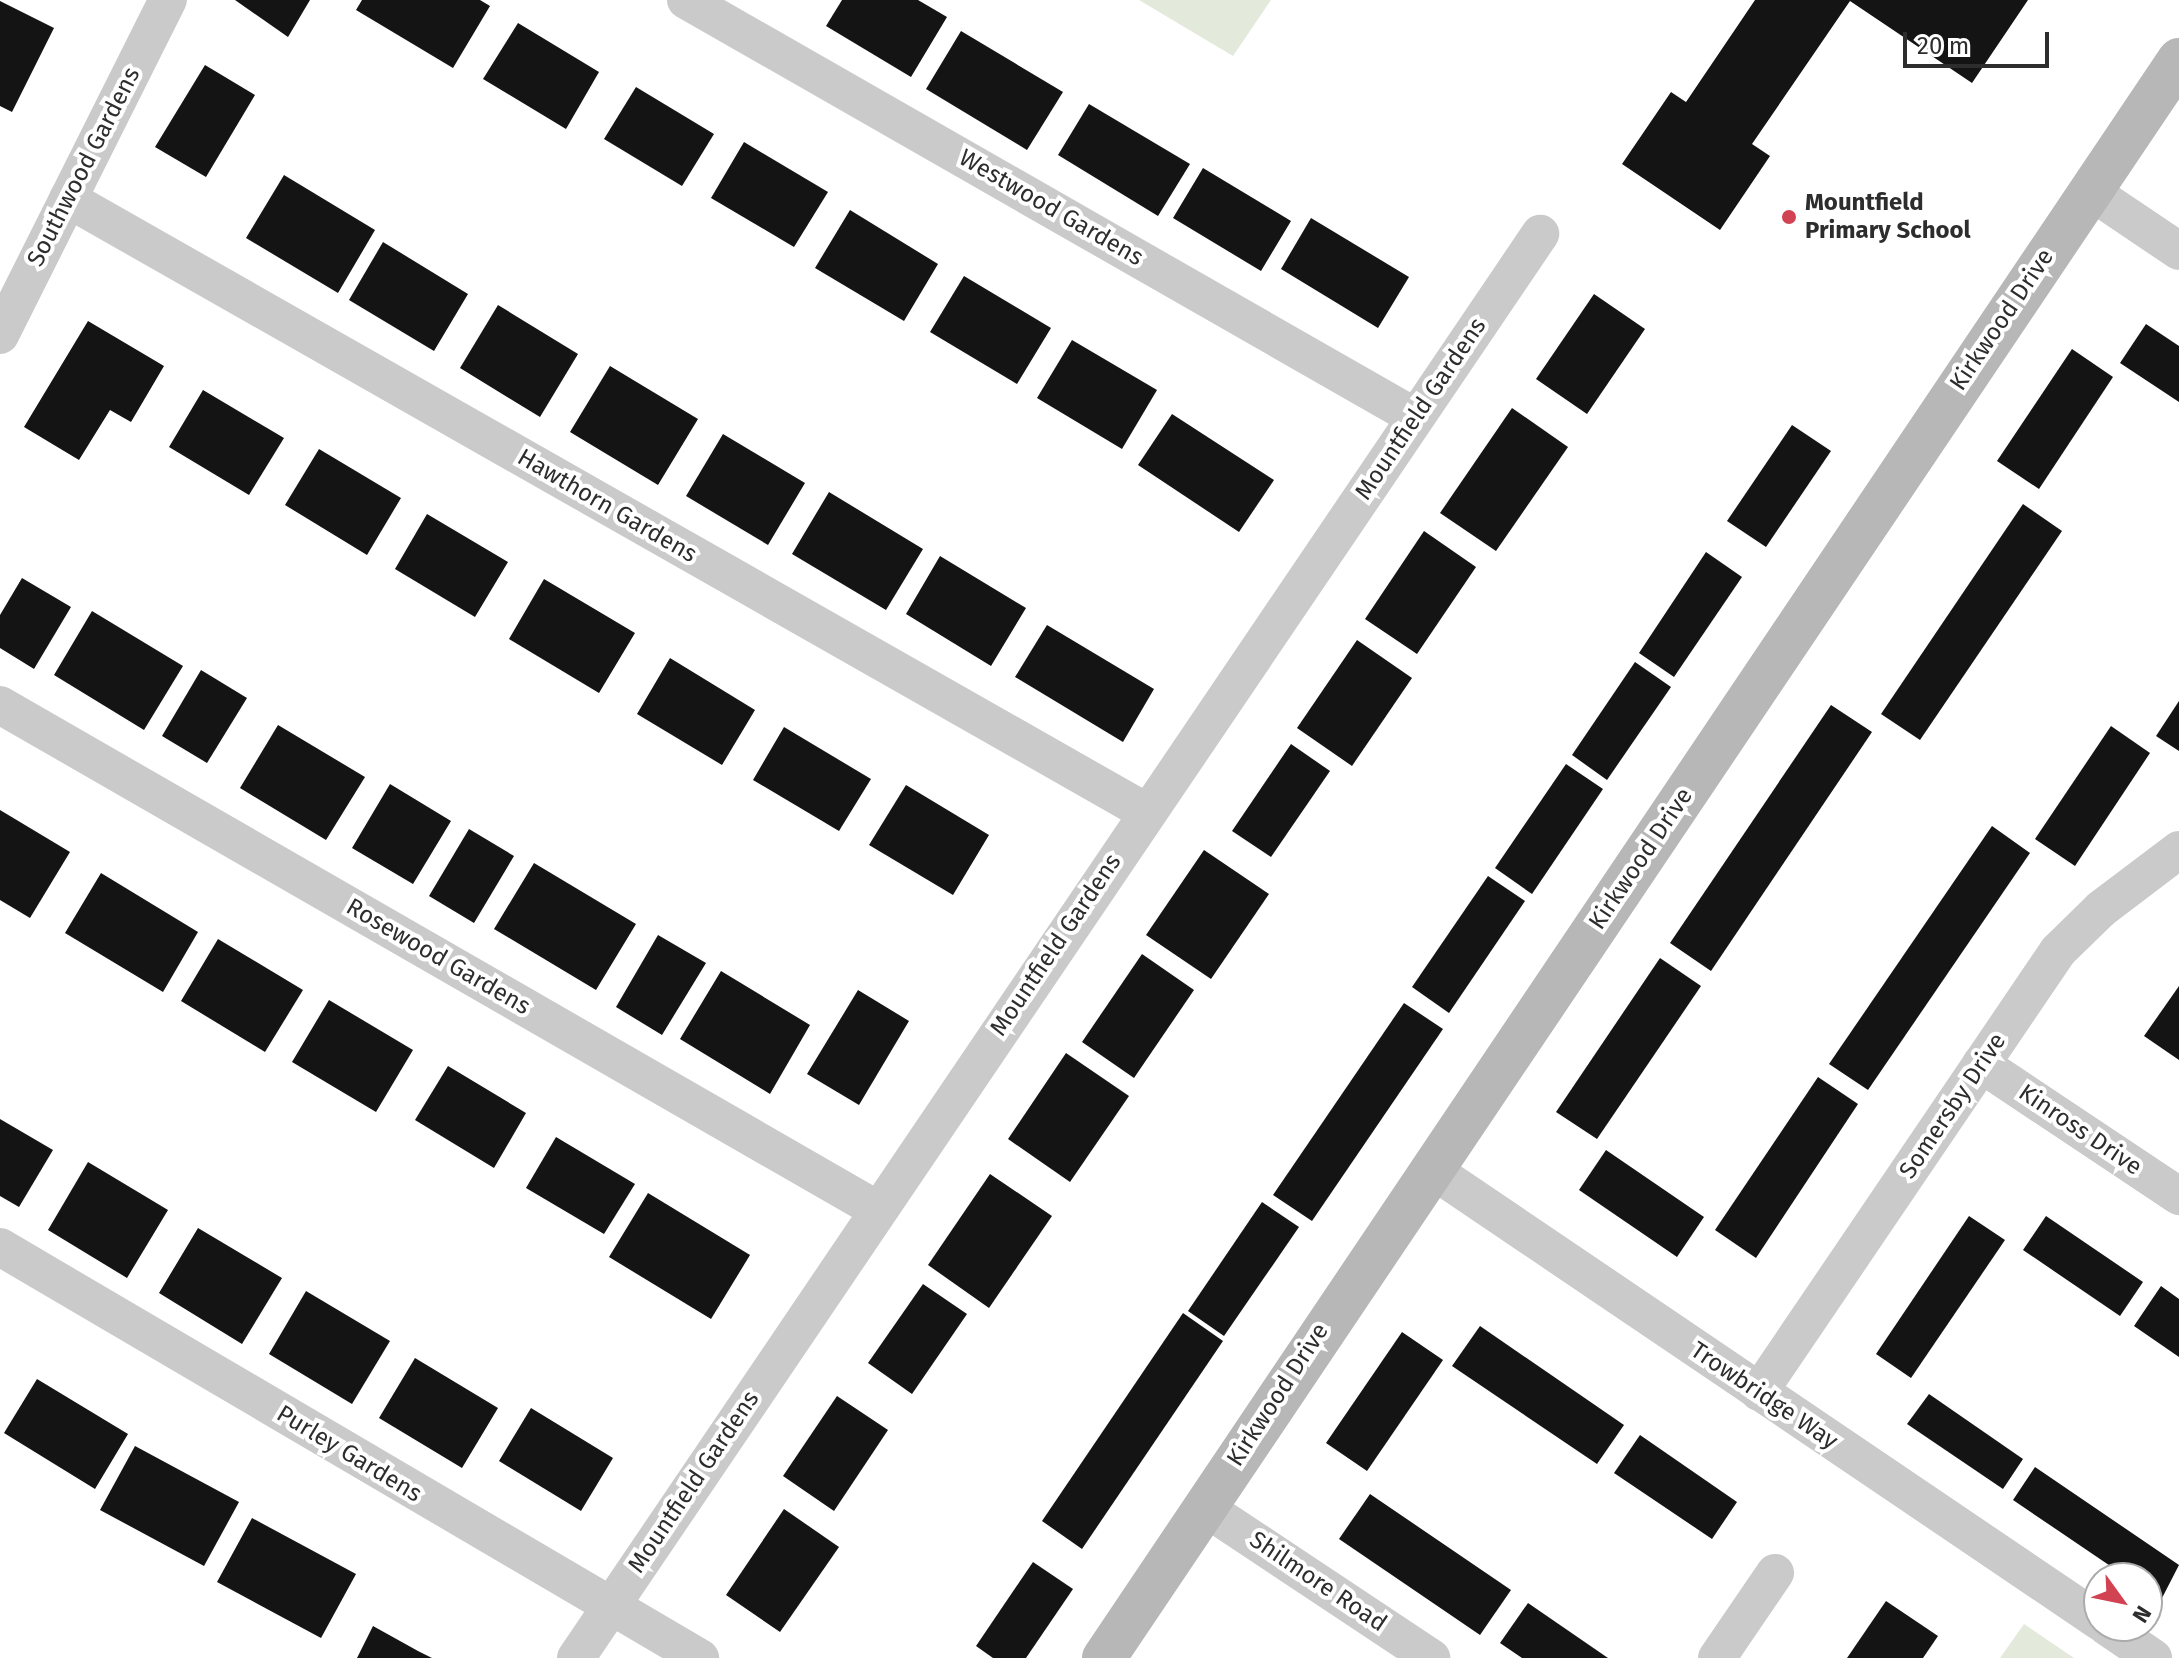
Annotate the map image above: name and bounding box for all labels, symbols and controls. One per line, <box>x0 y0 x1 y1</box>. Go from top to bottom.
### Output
scale bar <box>1907 16 2053 66</box>
text: 20 m <box>1917 32 1969 60</box>
street label: Southwood Gardens <box>21 63 147 271</box>
street label: Westwood Gardens <box>954 144 1148 272</box>
place label: Mountfield Primary School <box>1805 189 1971 245</box>
marker: Mountfield Primary School <box>1780 208 1798 226</box>
street label: Kirkwood Drive <box>1944 244 2060 396</box>
street label: Mountfield Gardens <box>1349 313 1493 505</box>
street label: Hawthorn Gardens <box>512 443 702 569</box>
street label: Kirkwood Drive <box>1583 783 1699 935</box>
street label: Mountfield Gardens <box>984 849 1128 1041</box>
street label: Rosewood Gardens <box>341 893 535 1021</box>
street label: Somersby Drive <box>1894 1028 2012 1184</box>
street label: Kinross Drive <box>2013 1078 2147 1182</box>
street label: Kirkwood Drive <box>1221 1318 1335 1472</box>
street label: Trowbridge Way <box>1685 1336 1843 1456</box>
street label: Mountfield Gardens <box>622 1386 766 1578</box>
street label: Purley Gardens <box>271 1399 427 1509</box>
street label: Shilmore Road <box>1244 1526 1392 1638</box>
north arrow <box>2083 1562 2163 1642</box>
text: N <box>2127 1601 2157 1628</box>

